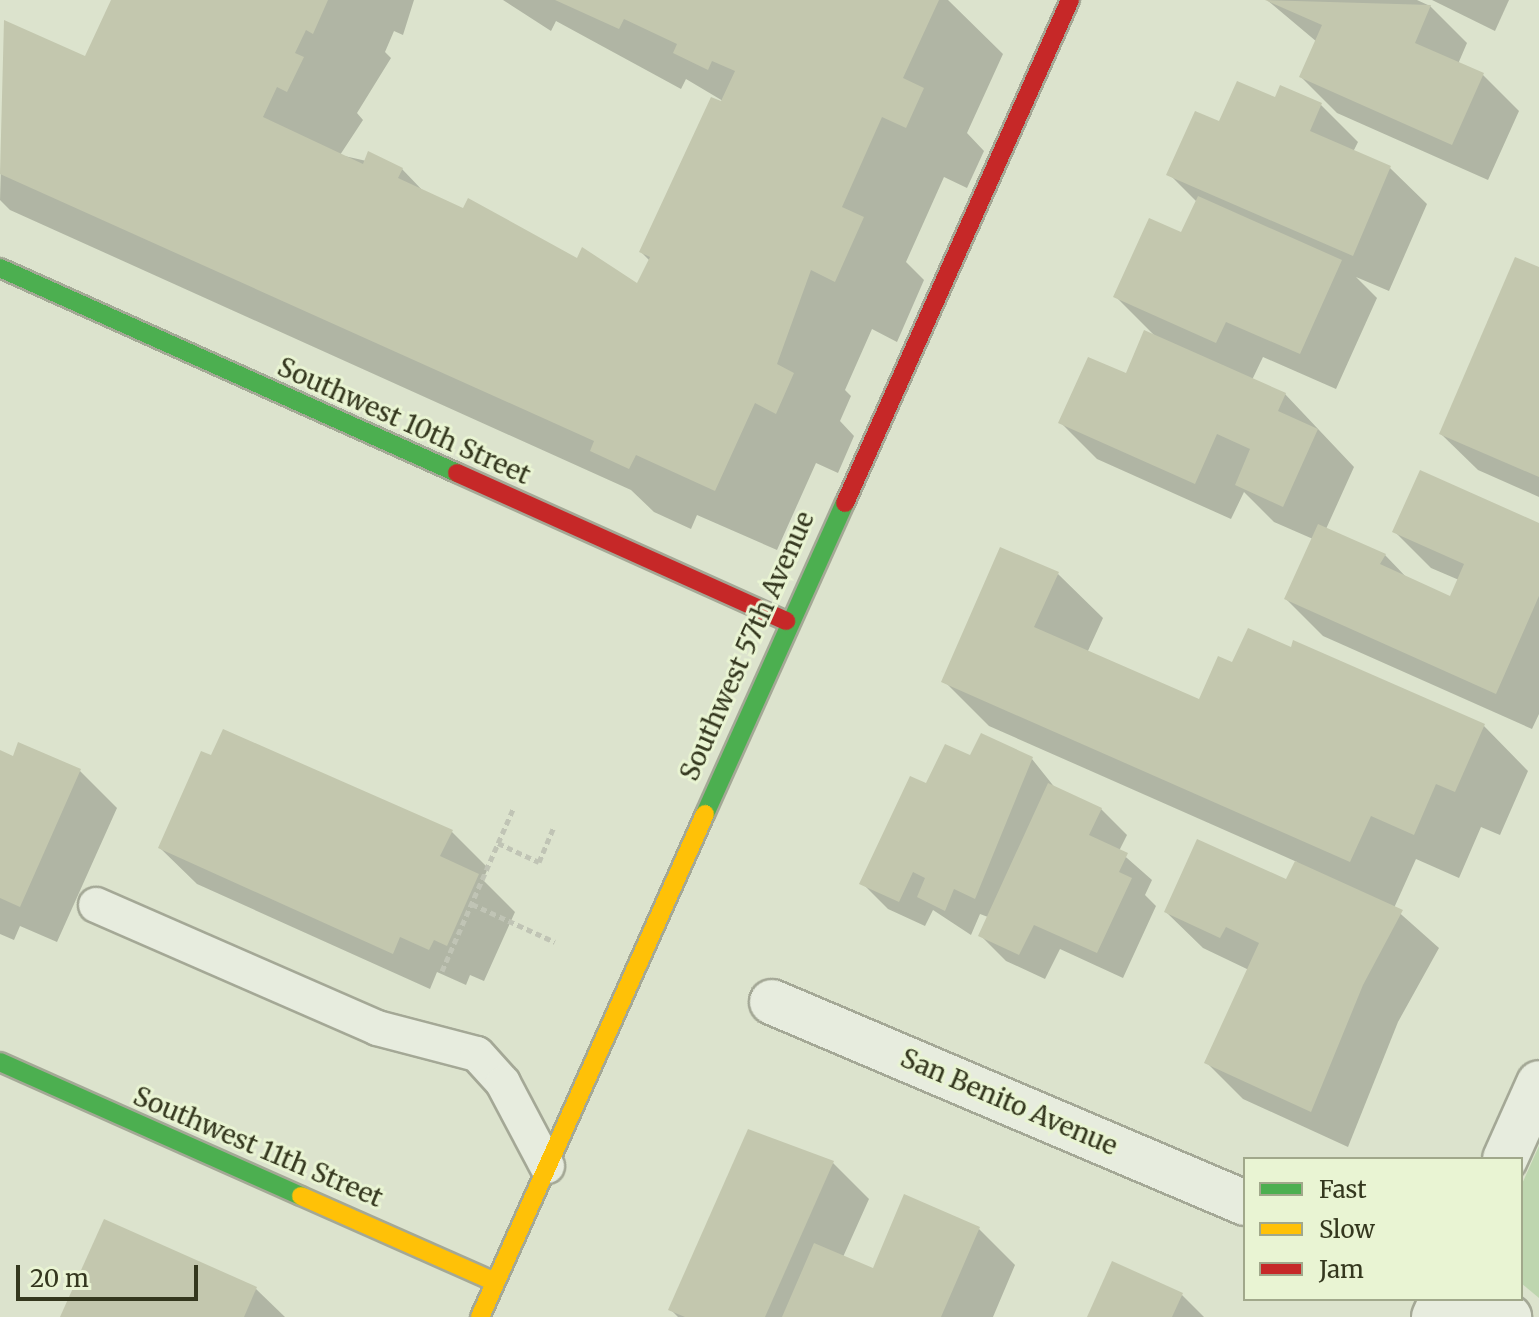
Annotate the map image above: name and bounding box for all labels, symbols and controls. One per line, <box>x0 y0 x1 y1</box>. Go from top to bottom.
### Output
street label: Southwest 10th Street <box>273 351 535 491</box>
street label: Southwest 57th Avenue <box>673 507 821 785</box>
street label: San Benito Avenue <box>896 1042 1122 1162</box>
street label: Southwest 11th Street <box>129 1080 387 1214</box>
legend <box>1243 1157 1523 1301</box>
text: Fast <box>1319 1174 1367 1205</box>
text: Slow <box>1319 1214 1375 1245</box>
scale bar <box>20 1249 202 1299</box>
text: Jam <box>1319 1254 1364 1285</box>
text: 20 m <box>30 1263 89 1294</box>

